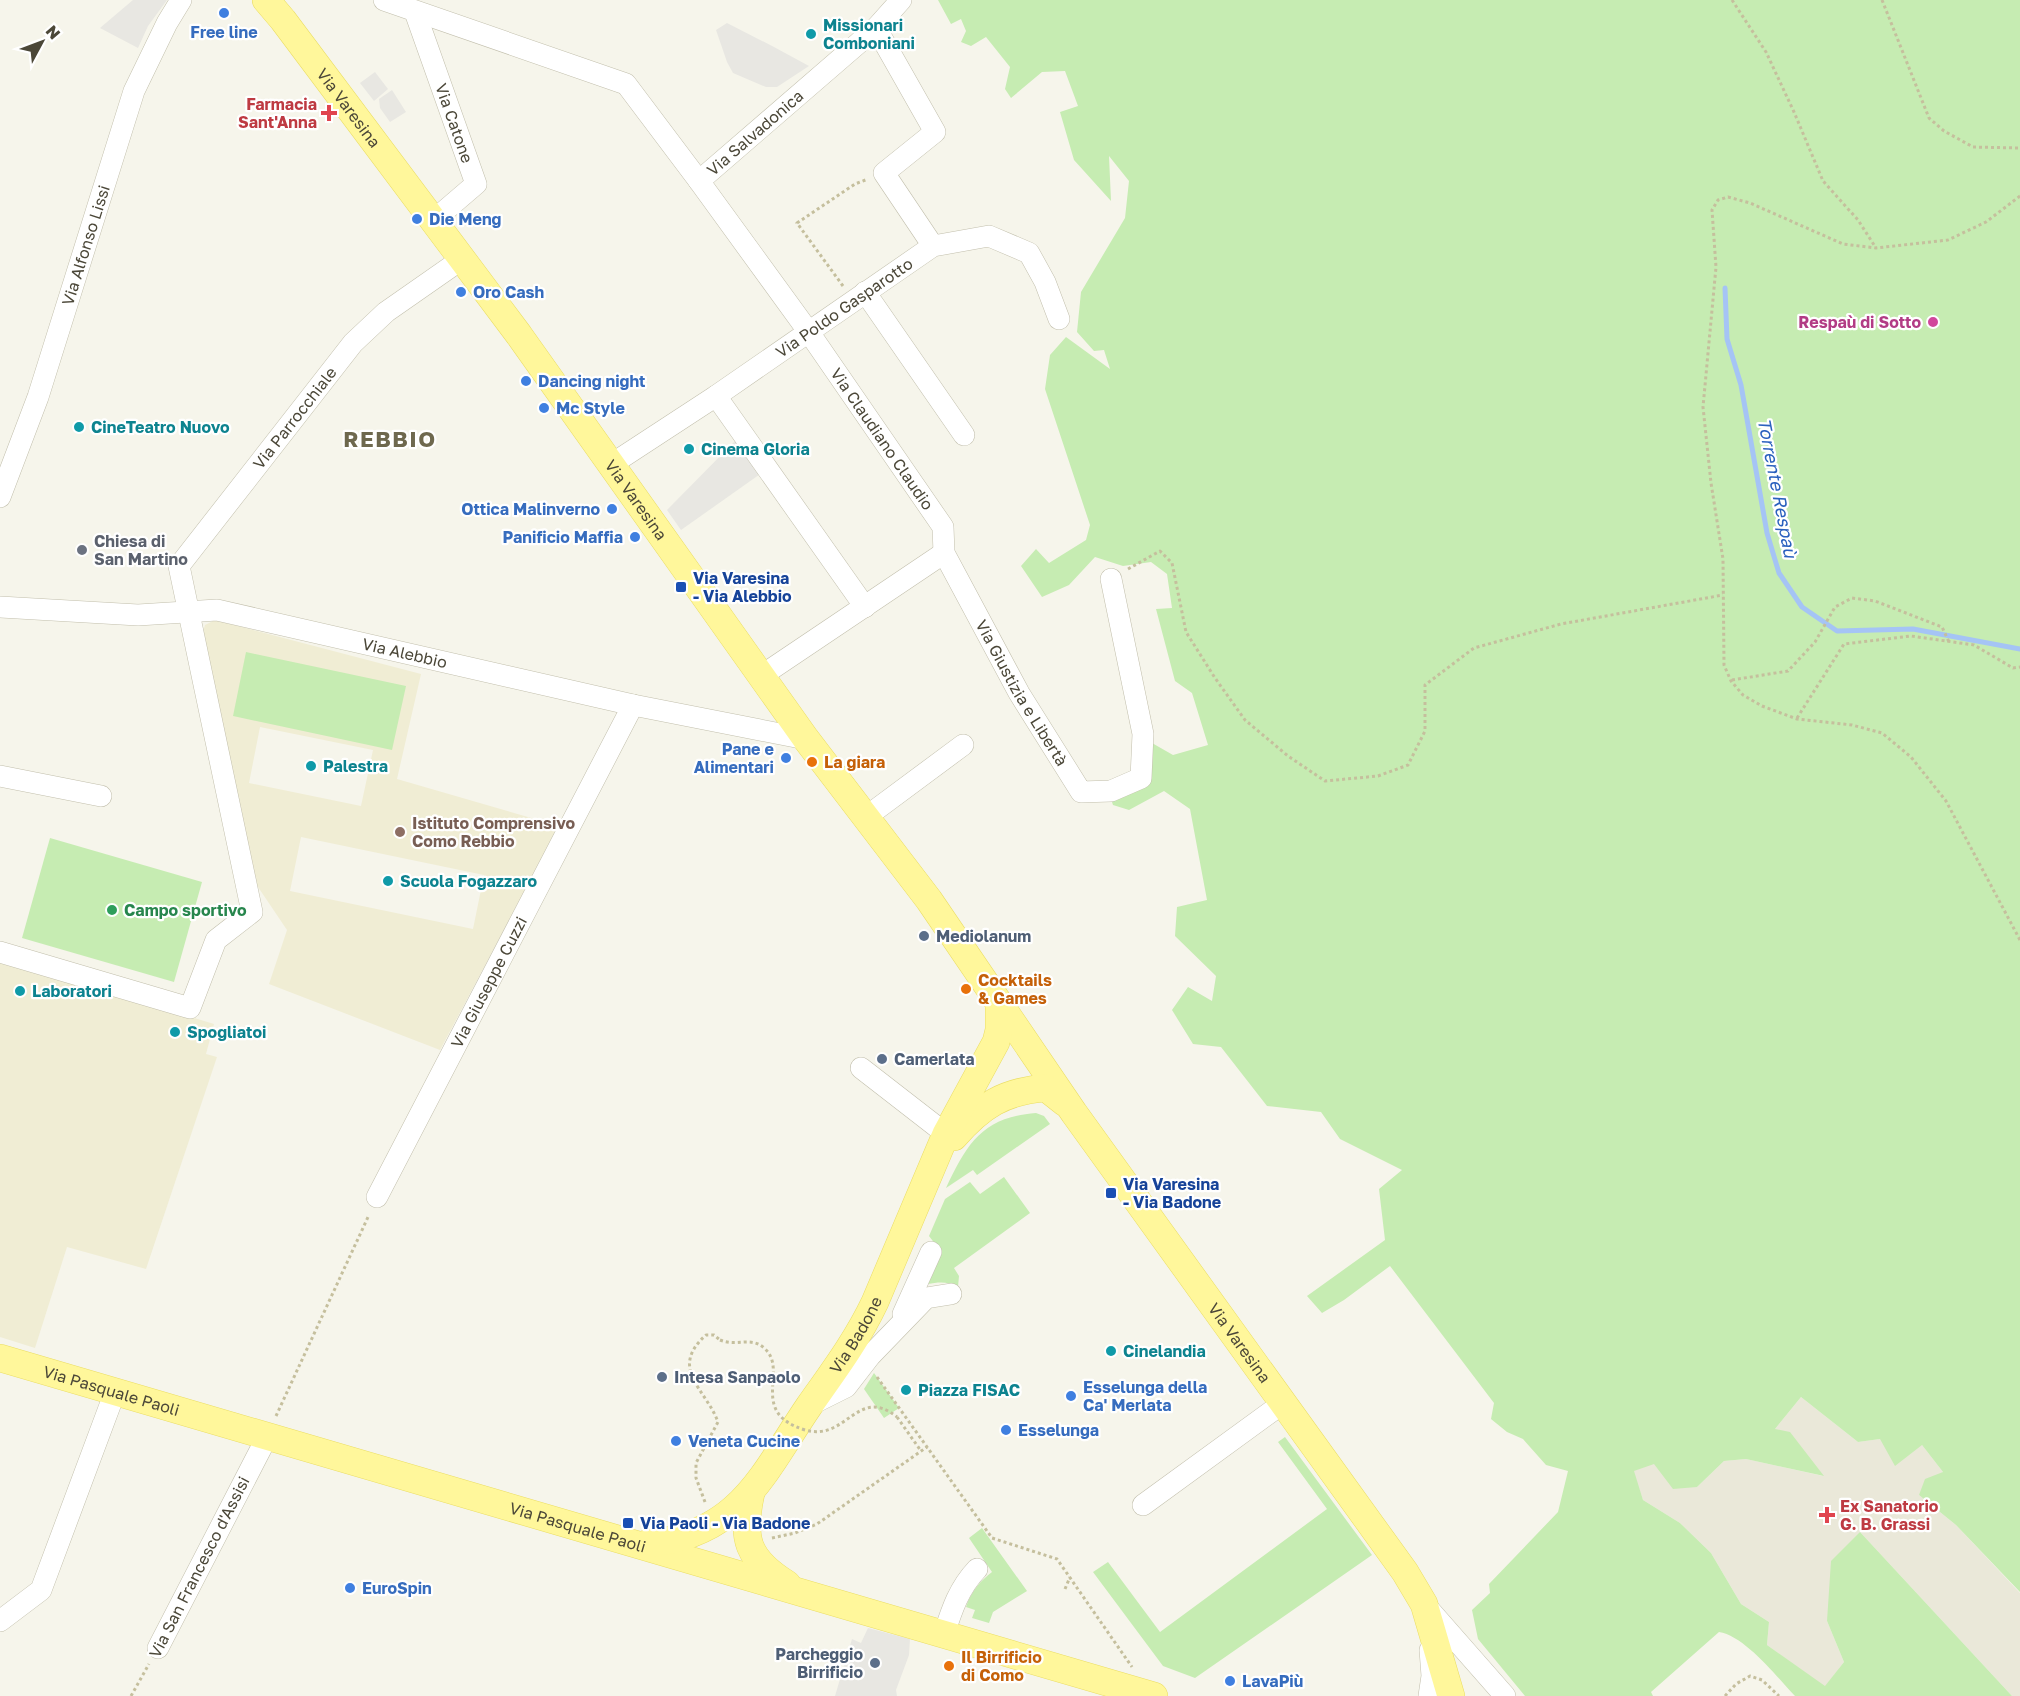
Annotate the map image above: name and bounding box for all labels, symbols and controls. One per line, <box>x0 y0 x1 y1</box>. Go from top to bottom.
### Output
marker: Free line <box>217 6 231 20</box>
north arrow <box>12 12 72 72</box>
place label: Missionari Comboniani <box>823 15 915 53</box>
text: N <box>42 21 65 43</box>
place label: Free line <box>190 22 258 42</box>
marker: Missionari Comboniani <box>804 27 818 41</box>
street label: Via Varesina <box>313 64 385 151</box>
street label: Via Catone <box>431 81 478 166</box>
street label: Via Salvadonica <box>703 85 807 180</box>
place label: Farmacia Sant'Anna <box>238 94 317 132</box>
marker: Farmacia Sant'Anna <box>322 106 336 120</box>
street label: Via Alfonso Lissi <box>57 183 114 308</box>
place label: Die Meng <box>429 209 502 229</box>
marker: Die Meng <box>410 212 424 226</box>
street label: Via Poldo Gasparotto <box>772 253 916 362</box>
place label: Oro Cash <box>473 282 544 302</box>
marker: Oro Cash <box>454 285 468 299</box>
place label: Respaù di Sotto <box>1798 312 1921 332</box>
marker: Respaù di Sotto <box>1926 315 1940 329</box>
street label: Via Parrocchiale <box>248 363 341 473</box>
street label: Via Claudiano Claudio <box>826 364 938 514</box>
place label: Dancing night <box>538 371 646 391</box>
marker: Dancing night <box>519 374 533 388</box>
place label: Mc Style <box>556 398 625 418</box>
marker: Mc Style <box>537 401 551 415</box>
water label: Torrente Respaù <box>1754 416 1803 561</box>
place label: CineTeatro Nuovo <box>91 417 230 437</box>
marker: CineTeatro Nuovo <box>72 420 86 434</box>
district label: REBBIO <box>343 425 437 452</box>
place label: Cinema Gloria <box>701 439 810 459</box>
marker: Cinema Gloria <box>682 442 696 456</box>
street label: Via Varesina <box>601 456 671 544</box>
place label: Ottica Malinverno <box>461 499 600 519</box>
marker: Ottica Malinverno <box>605 502 619 516</box>
place label: Panificio Maffia <box>503 527 623 547</box>
marker: Panificio Maffia <box>628 530 642 544</box>
place label: Chiesa di San Martino <box>94 531 188 569</box>
marker: Chiesa di San Martino <box>75 543 89 557</box>
place label: Via Varesina - Via Alebbio <box>693 568 792 606</box>
marker: Via Varesina - Via Alebbio <box>674 580 688 594</box>
street label: Via Giustizia e Libertà <box>972 616 1072 770</box>
street label: Via Alebbio <box>360 634 449 672</box>
place label: Pane e Alimentari <box>694 739 774 777</box>
marker: Pane e Alimentari <box>779 751 793 765</box>
place label: La giara <box>824 752 885 772</box>
marker: La giara <box>805 755 819 769</box>
place label: Palestra <box>323 756 388 776</box>
marker: Palestra <box>304 759 318 773</box>
place label: Istituto Comprensivo Como Rebbio <box>412 813 576 851</box>
marker: Istituto Comprensivo Como Rebbio <box>393 825 407 839</box>
place label: Scuola Fogazzaro <box>400 871 538 891</box>
marker: Scuola Fogazzaro <box>381 874 395 888</box>
place label: Campo sportivo <box>124 900 247 920</box>
marker: Campo sportivo <box>105 903 119 917</box>
street label: Via Giuseppe Cuzzi <box>446 913 531 1051</box>
place label: Mediolanum <box>936 926 1031 946</box>
marker: Mediolanum <box>917 929 931 943</box>
place label: Cocktails & Games <box>978 970 1052 1008</box>
place label: Laboratori <box>32 981 112 1001</box>
marker: Cocktails & Games <box>959 982 973 996</box>
marker: Laboratori <box>13 984 27 998</box>
place label: Spogliatoi <box>187 1022 266 1042</box>
marker: Spogliatoi <box>168 1025 182 1039</box>
place label: Camerlata <box>894 1049 975 1069</box>
marker: Camerlata <box>875 1052 889 1066</box>
place label: Via Varesina - Via Badone <box>1123 1174 1221 1212</box>
marker: Via Varesina - Via Badone <box>1104 1186 1118 1200</box>
street label: Via Badone <box>825 1293 886 1377</box>
street label: Via Varesina <box>1204 1299 1275 1387</box>
place label: Cinelandia <box>1123 1341 1206 1361</box>
marker: Cinelandia <box>1104 1344 1118 1358</box>
street label: Via Pasquale Paoli <box>41 1361 182 1420</box>
place label: Intesa Sanpaolo <box>674 1367 801 1387</box>
marker: Intesa Sanpaolo <box>655 1370 669 1384</box>
place label: Esselunga della Ca' Merlata <box>1083 1377 1207 1415</box>
place label: Piazza FISAC <box>918 1380 1020 1400</box>
marker: Piazza FISAC <box>899 1383 913 1397</box>
marker: Esselunga della Ca' Merlata <box>1064 1389 1078 1403</box>
place label: Esselunga <box>1018 1420 1099 1440</box>
marker: Esselunga <box>999 1423 1013 1437</box>
place label: Veneta Cucine <box>688 1431 800 1451</box>
marker: Veneta Cucine <box>669 1434 683 1448</box>
street label: Via San Francesco d'Assisi <box>144 1473 254 1661</box>
place label: Ex Sanatorio G. B. Grassi <box>1840 1496 1939 1534</box>
street label: Via Pasquale Paoli <box>507 1498 648 1557</box>
marker: Ex Sanatorio G. B. Grassi <box>1818 1506 1836 1524</box>
place label: Via Paoli - Via Badone <box>640 1513 810 1533</box>
marker: Via Paoli - Via Badone <box>621 1516 635 1530</box>
place label: EuroSpin <box>362 1578 432 1598</box>
marker: EuroSpin <box>343 1581 357 1595</box>
place label: Parcheggio Birrificio <box>775 1644 863 1682</box>
place label: Il Birrificio di Como <box>961 1647 1042 1685</box>
marker: Parcheggio Birrificio <box>868 1656 882 1670</box>
marker: Il Birrificio di Como <box>942 1659 956 1673</box>
place label: LavaPiù <box>1242 1671 1303 1691</box>
marker: LavaPiù <box>1223 1674 1237 1688</box>

